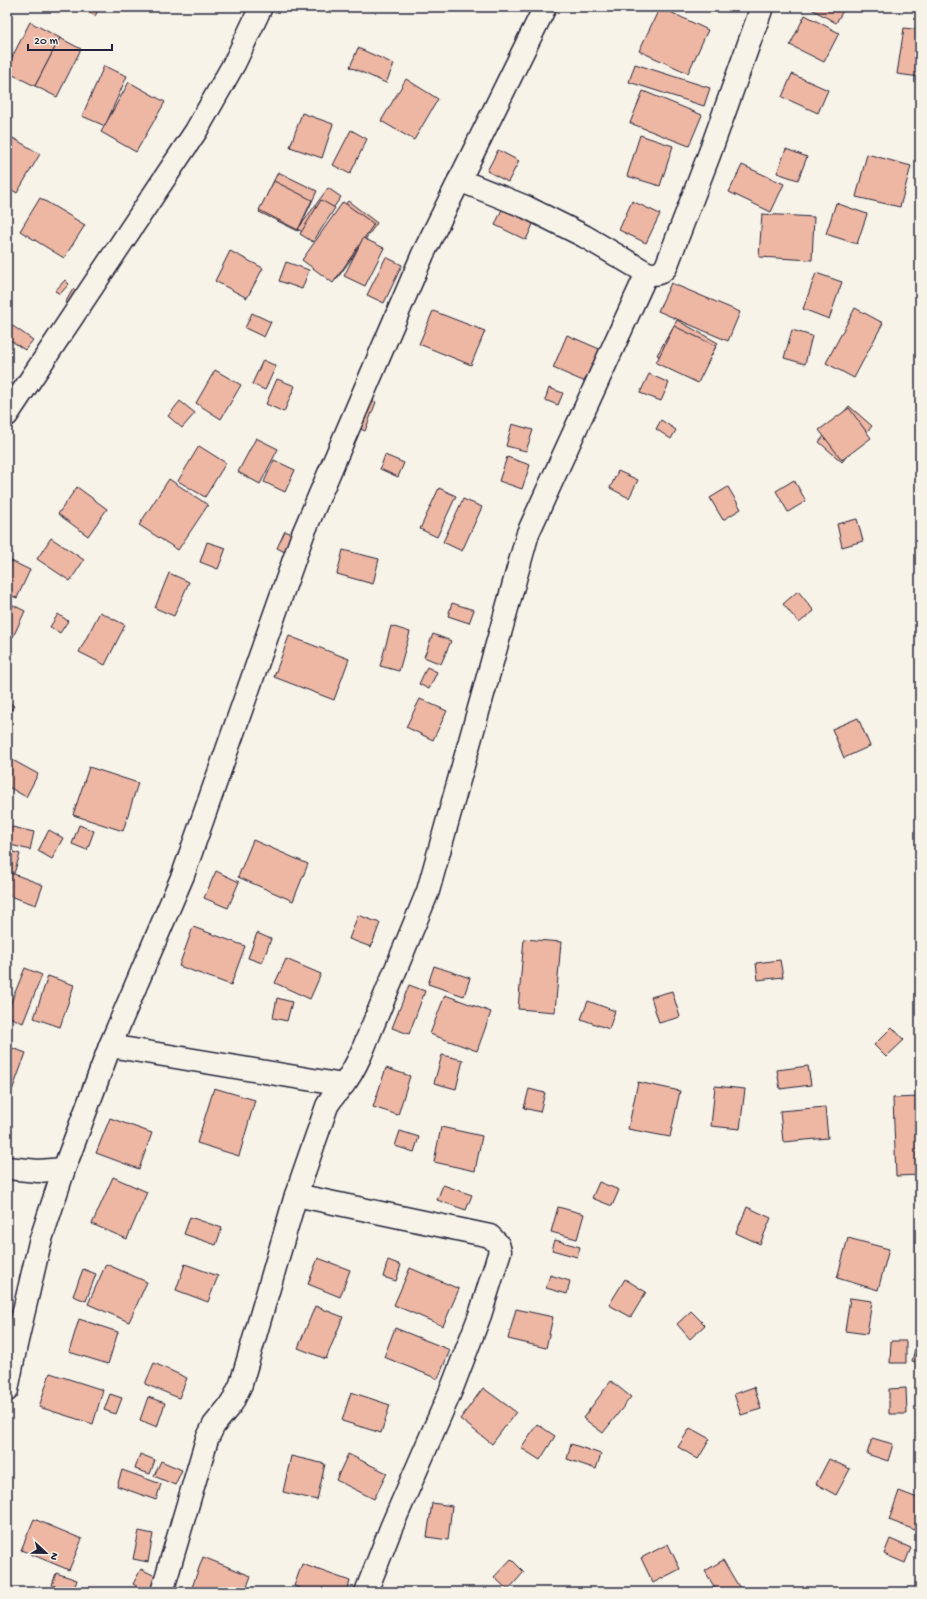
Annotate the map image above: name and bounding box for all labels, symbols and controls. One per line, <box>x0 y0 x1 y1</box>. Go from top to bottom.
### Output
scale bar <box>28 26 112 52</box>
text: 20 m <box>34 35 59 49</box>
north arrow <box>26 1533 66 1573</box>
text: N <box>47 1550 60 1562</box>

